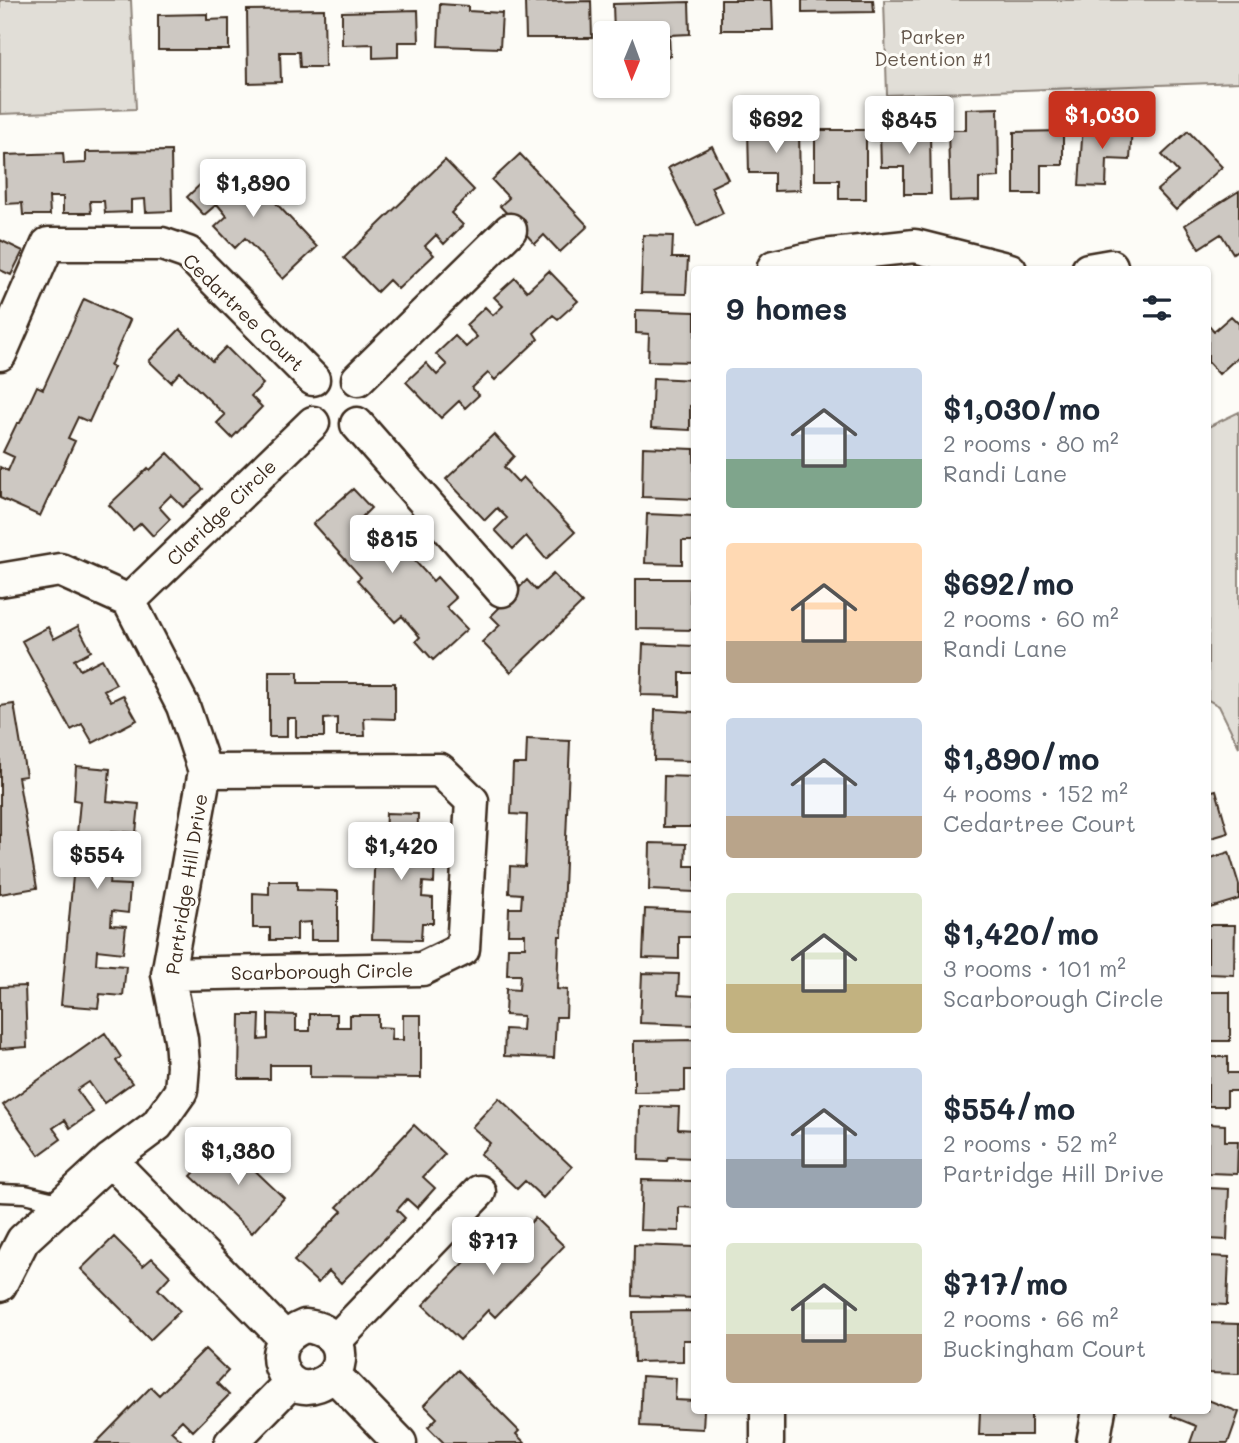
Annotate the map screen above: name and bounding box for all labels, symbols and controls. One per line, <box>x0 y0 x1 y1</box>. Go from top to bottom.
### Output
north arrow <box>593 21 670 98</box>
map controls <box>593 21 670 98</box>
park label: Parker Detention #1 <box>874 24 992 71</box>
pin: $1,030 <box>1045 92 1159 151</box>
pin: $692 <box>735 96 817 155</box>
pin: $845 <box>868 96 950 156</box>
text: $1,030 <box>1065 99 1139 129</box>
text: $692 <box>749 103 803 133</box>
text: $845 <box>881 104 937 134</box>
pin: $1,890 <box>196 160 310 219</box>
text: $1,890 <box>216 167 290 197</box>
street label: Cedartree Court <box>178 248 310 376</box>
text: 9 homes <box>726 288 847 328</box>
icon: filters <box>1138 289 1176 327</box>
text: $1,030/mo <box>943 388 1100 428</box>
icon: home <box>782 396 866 480</box>
text: 2 rooms · 80 m² <box>943 428 1119 458</box>
street label: Claridge Circle <box>161 453 281 571</box>
text: Randi Lane <box>943 458 1067 488</box>
pin: $815 <box>351 516 433 575</box>
text: $815 <box>366 523 418 553</box>
text: $692/mo <box>943 563 1074 603</box>
icon: home <box>782 571 866 655</box>
text: 2 rooms · 60 m² <box>943 603 1119 633</box>
text: Randi Lane <box>943 633 1067 663</box>
text: $1,890/mo <box>943 738 1100 778</box>
icon: home <box>782 746 866 830</box>
text: 4 rooms · 152 m² <box>943 778 1128 808</box>
street label: Partridge Hill Drive <box>159 792 213 976</box>
text: Cedartree Court <box>943 808 1136 838</box>
pin: $1,420 <box>344 822 458 882</box>
text: $1,420 <box>364 830 438 860</box>
pin: $554 <box>56 832 138 891</box>
text: $554 <box>69 839 125 869</box>
text: $1,420/mo <box>943 913 1099 953</box>
icon: home <box>782 921 866 1005</box>
text: 3 rooms · 101 m² <box>943 953 1126 983</box>
street label: Scarborough Circle <box>231 957 413 985</box>
text: Scarborough Circle <box>943 983 1164 1013</box>
text: $554/mo <box>943 1088 1075 1128</box>
icon: home <box>782 1096 866 1180</box>
pin: $1,380 <box>181 1128 295 1187</box>
text: 2 rooms · 52 m² <box>943 1128 1117 1158</box>
text: $1,380 <box>201 1135 275 1165</box>
text: Partridge Hill Drive <box>943 1158 1164 1188</box>
pin: $717 <box>452 1218 534 1277</box>
text: $717 <box>468 1225 518 1255</box>
text: $717/mo <box>943 1263 1068 1303</box>
icon: home <box>782 1271 866 1355</box>
text: 2 rooms · 66 m² <box>943 1303 1118 1333</box>
text: Buckingham Court <box>943 1333 1146 1363</box>

